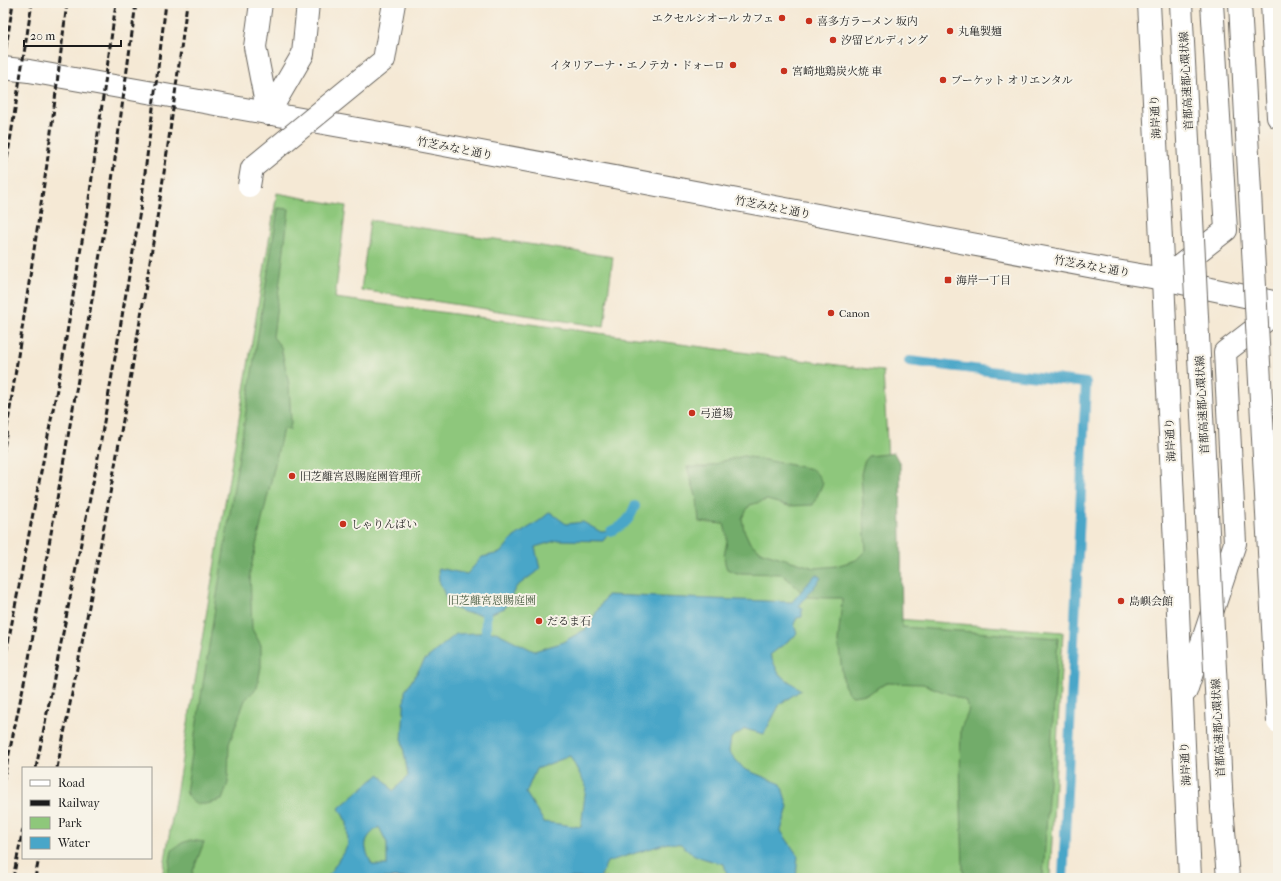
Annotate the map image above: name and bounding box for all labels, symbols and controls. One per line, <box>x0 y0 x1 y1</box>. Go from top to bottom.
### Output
place label: エクセルシオール カフェ <box>652 12 774 25</box>
marker: エクセルシオール カフェ <box>777 13 787 23</box>
place label: 喜多方ラーメン 坂内 <box>817 15 918 28</box>
marker: 喜多方ラーメン 坂内 <box>804 16 814 26</box>
scale bar <box>24 22 121 48</box>
place label: 丸亀製麺 <box>958 25 1002 38</box>
marker: 丸亀製麺 <box>945 26 955 36</box>
text: 20 m <box>30 29 55 43</box>
street label: 首都高速都心環状線 <box>1177 31 1196 131</box>
place label: 汐留ビルディング <box>841 34 928 47</box>
marker: 汐留ビルディング <box>828 35 838 45</box>
place label: イタリアーナ・エノテカ・ドォーロ <box>550 59 725 72</box>
marker: イタリアーナ・エノテカ・ドォーロ <box>728 60 738 70</box>
place label: 宮崎地鶏炭火焼 車 <box>792 65 882 78</box>
marker: 宮崎地鶏炭火焼 車 <box>779 66 789 76</box>
place label: プーケット オリエンタル <box>951 74 1073 87</box>
marker: プーケット オリエンタル <box>938 75 948 85</box>
street label: 海岸通り <box>1148 95 1163 139</box>
street label: 竹芝みなと通り <box>416 135 494 162</box>
street label: 竹芝みなと通り <box>734 194 812 221</box>
street label: 竹芝みなと通り <box>1053 253 1131 280</box>
place label: 海岸一丁目 <box>956 274 1011 287</box>
marker: 海岸一丁目 <box>943 275 953 285</box>
place label: Canon <box>839 307 870 320</box>
marker: Canon <box>826 308 836 318</box>
street label: 首都高速都心環状線 <box>1193 355 1212 455</box>
place label: 弓道場 <box>700 407 733 420</box>
marker: 弓道場 <box>687 408 697 418</box>
street label: 海岸通り <box>1163 418 1178 462</box>
place label: 旧芝離宮恩賜庭園管理所 <box>300 470 421 483</box>
marker: 旧芝離宮恩賜庭園管理所 <box>287 471 297 481</box>
place label: しゃりんばい <box>351 518 417 531</box>
marker: しゃりんばい <box>338 519 348 529</box>
park label: 旧芝離宮恩賜庭園 <box>448 594 536 607</box>
place label: 島嶼会館 <box>1129 595 1173 608</box>
marker: 島嶼会館 <box>1116 596 1126 606</box>
place label: だるま石 <box>547 615 591 628</box>
marker: だるま石 <box>534 616 544 626</box>
street label: 首都高速都心環状線 <box>1209 678 1228 778</box>
street label: 海岸通り <box>1178 742 1193 786</box>
legend <box>22 767 152 859</box>
text: Road <box>58 776 85 790</box>
text: Railway <box>58 796 100 810</box>
text: Park <box>58 816 83 830</box>
text: Water <box>57 836 91 850</box>

